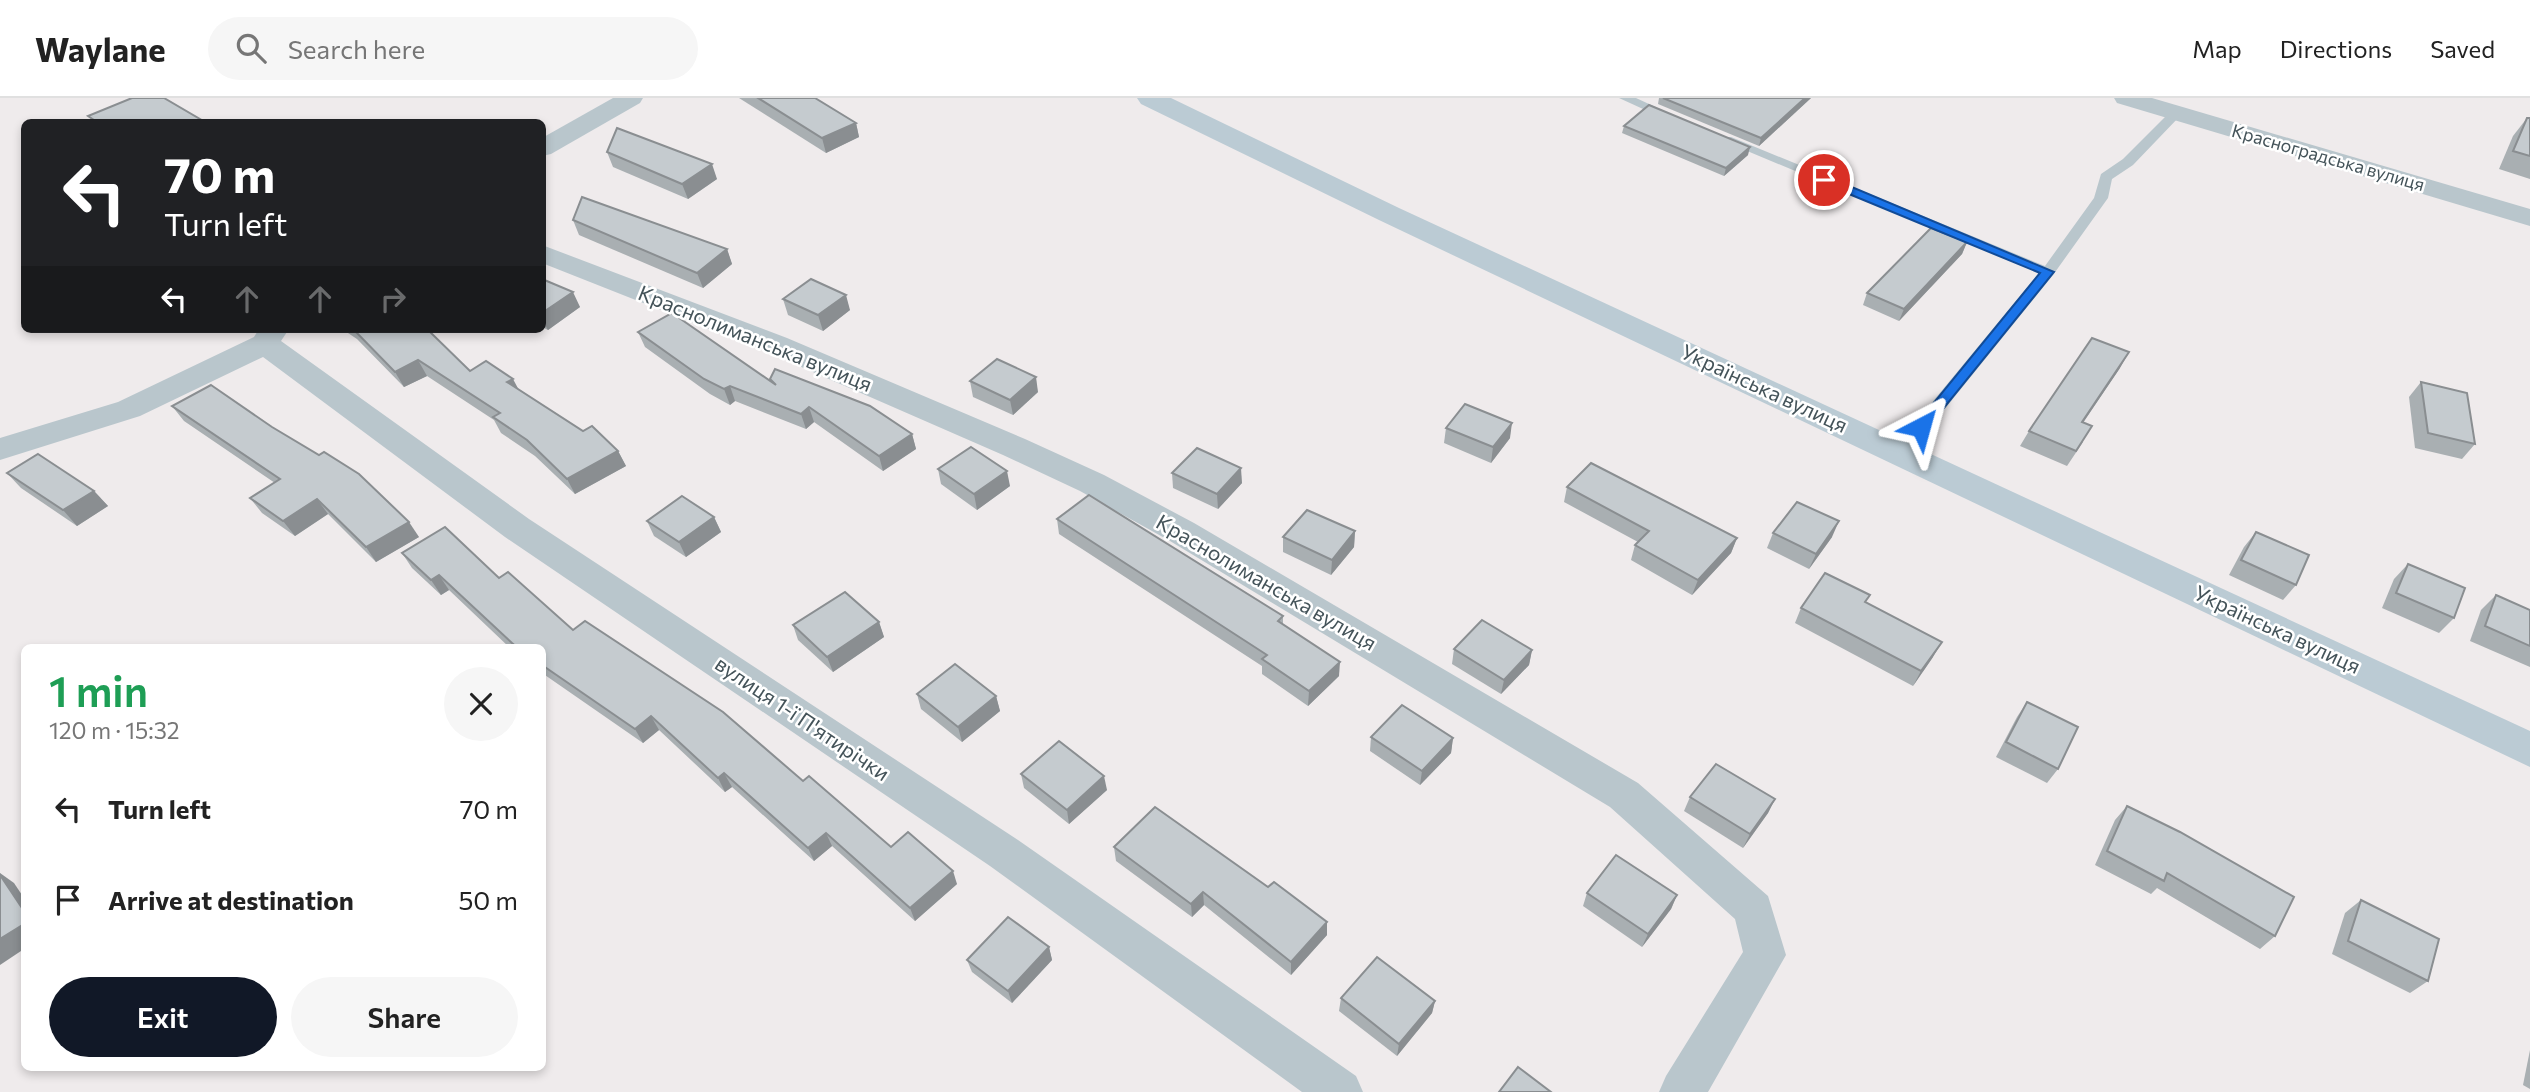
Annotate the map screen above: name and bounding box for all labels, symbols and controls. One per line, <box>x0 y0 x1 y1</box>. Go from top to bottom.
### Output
search box <box>208 17 698 80</box>
text: Waylane <box>35 28 166 69</box>
icon: search <box>232 29 270 67</box>
text: Search here <box>288 33 425 64</box>
text: Map <box>2192 34 2242 63</box>
text: Directions <box>2280 34 2392 63</box>
text: Saved <box>2430 34 2495 63</box>
street label: Красноградська вулиця <box>2229 119 2427 195</box>
text: 70 m <box>164 143 275 203</box>
icon: left <box>49 147 140 238</box>
pin <box>1794 150 1854 210</box>
icon: arrive <box>1805 161 1843 199</box>
text: Turn left <box>164 203 288 243</box>
street label: Краснолиманська вулиця <box>635 279 876 396</box>
icon: left <box>155 280 193 318</box>
icon: ahead <box>228 280 266 318</box>
icon: ahead <box>301 280 339 318</box>
icon: right <box>374 280 412 318</box>
street label: Українська вулиця <box>1678 338 1852 437</box>
position arrow <box>1884 390 1958 464</box>
street label: Краснолиманська вулиця <box>1152 508 1381 655</box>
street label: Українська вулиця <box>2191 579 2365 678</box>
street label: вулиця 1-ї П'ятирічки <box>711 650 895 785</box>
text: 1 min <box>49 664 148 716</box>
button: close <box>444 667 518 741</box>
text: 120 m · 15:32 <box>49 716 180 744</box>
icon: left <box>49 790 87 828</box>
text: Turn left <box>108 793 211 824</box>
text: 70 m <box>460 793 518 824</box>
icon: arrive <box>49 881 87 919</box>
text: Arrive at destination <box>108 884 354 915</box>
text: 50 m <box>458 884 518 915</box>
button: Exit <box>49 977 277 1057</box>
button: Share <box>291 977 518 1057</box>

